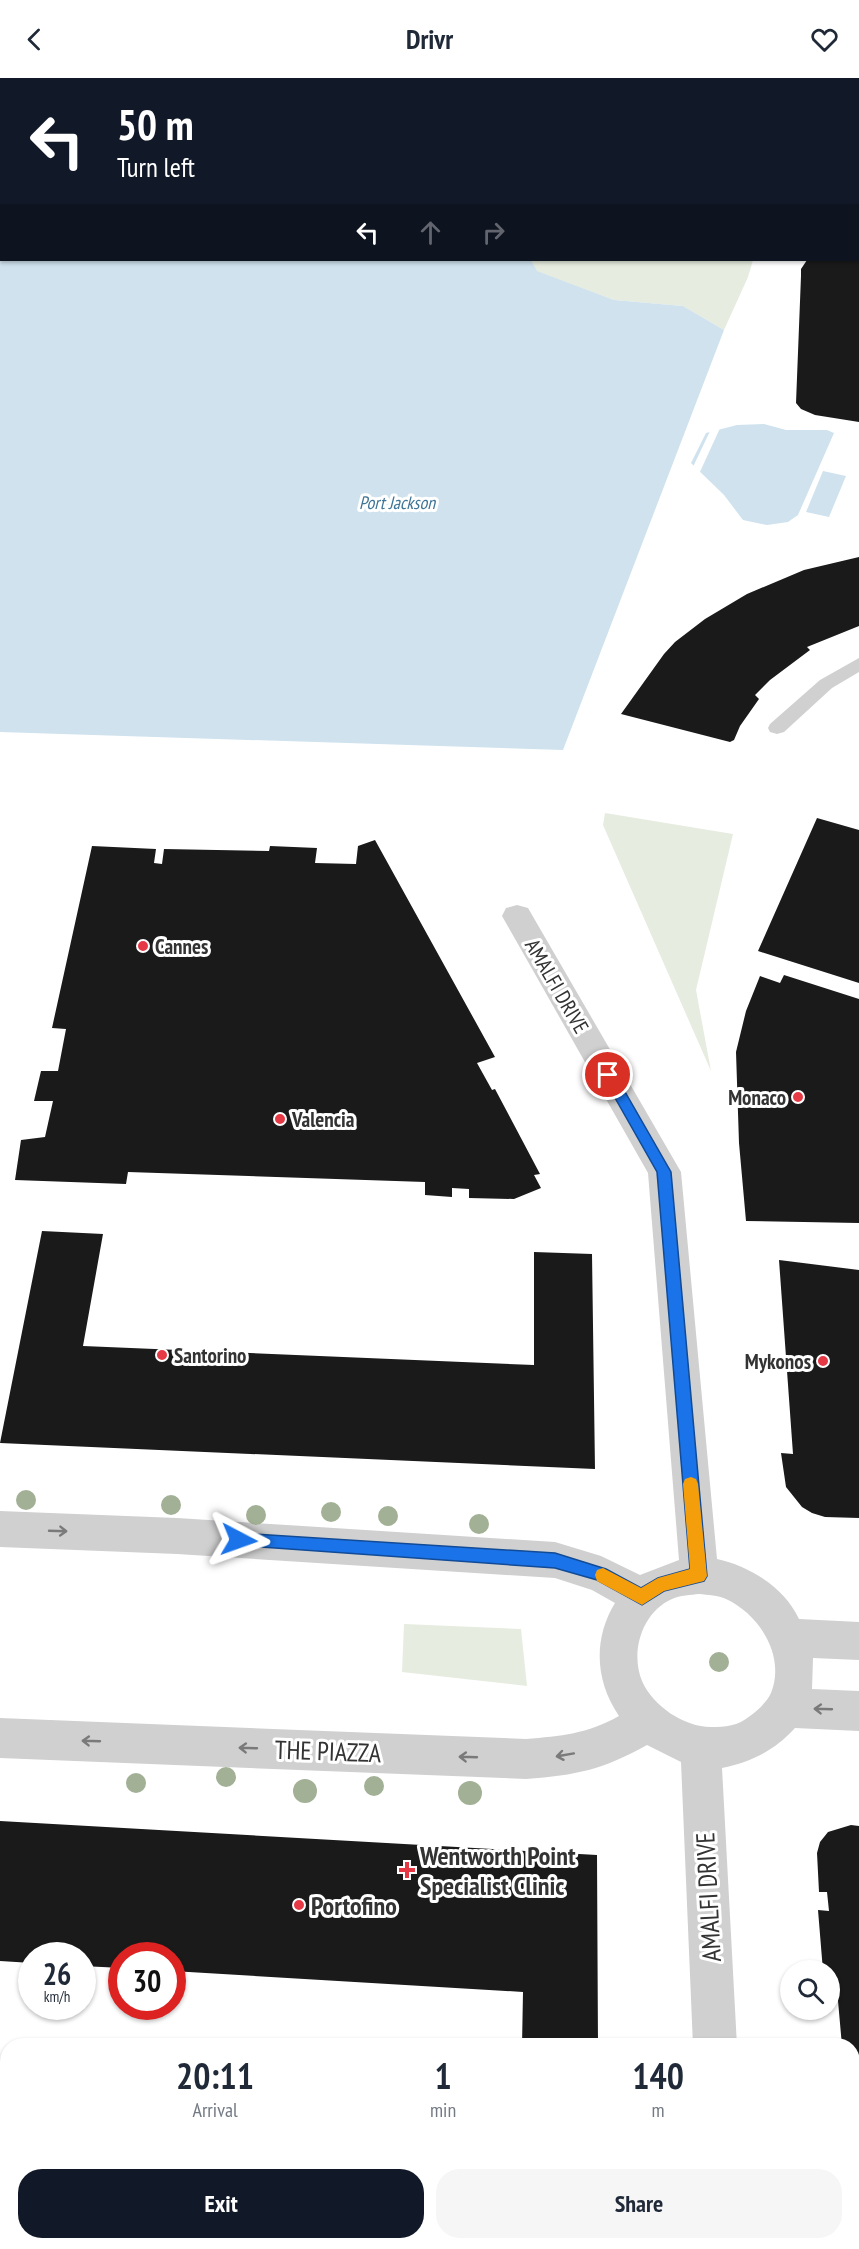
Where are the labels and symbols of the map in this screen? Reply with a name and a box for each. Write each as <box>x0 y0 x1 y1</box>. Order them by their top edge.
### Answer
water label: Port Jackson <box>359 491 436 514</box>
place label: Cannes <box>155 933 208 960</box>
street label: AMALFI DRIVE <box>519 934 595 1038</box>
marker: Cannes <box>136 939 150 953</box>
pin <box>582 1049 633 1100</box>
place label: Monaco <box>728 1084 786 1111</box>
marker: Monaco <box>791 1090 805 1104</box>
place label: Valencia <box>291 1106 355 1133</box>
marker: Valencia <box>273 1112 287 1126</box>
place label: Santorino <box>174 1342 246 1369</box>
marker: Santorino <box>155 1348 169 1362</box>
place label: Mykonos <box>745 1348 811 1375</box>
marker: Mykonos <box>816 1354 830 1368</box>
position arrow <box>207 1508 271 1572</box>
one-way arrow <box>48 1526 68 1537</box>
one-way arrow <box>813 1704 833 1715</box>
street label: THE PIAZZA <box>274 1733 382 1769</box>
one-way arrow <box>81 1736 101 1747</box>
one-way arrow <box>238 1743 258 1754</box>
one-way arrow <box>555 1750 575 1761</box>
one-way arrow <box>459 1751 478 1762</box>
street label: AMALFI DRIVE <box>688 1831 728 1963</box>
place label: Wentworth Point Specialist Clinic <box>419 1839 576 1902</box>
marker: Wentworth Point Specialist Clinic <box>398 1861 416 1879</box>
place label: Portofino <box>311 1889 397 1922</box>
marker: Portofino <box>292 1898 306 1912</box>
speed limit sign: 30 <box>108 1942 186 2020</box>

